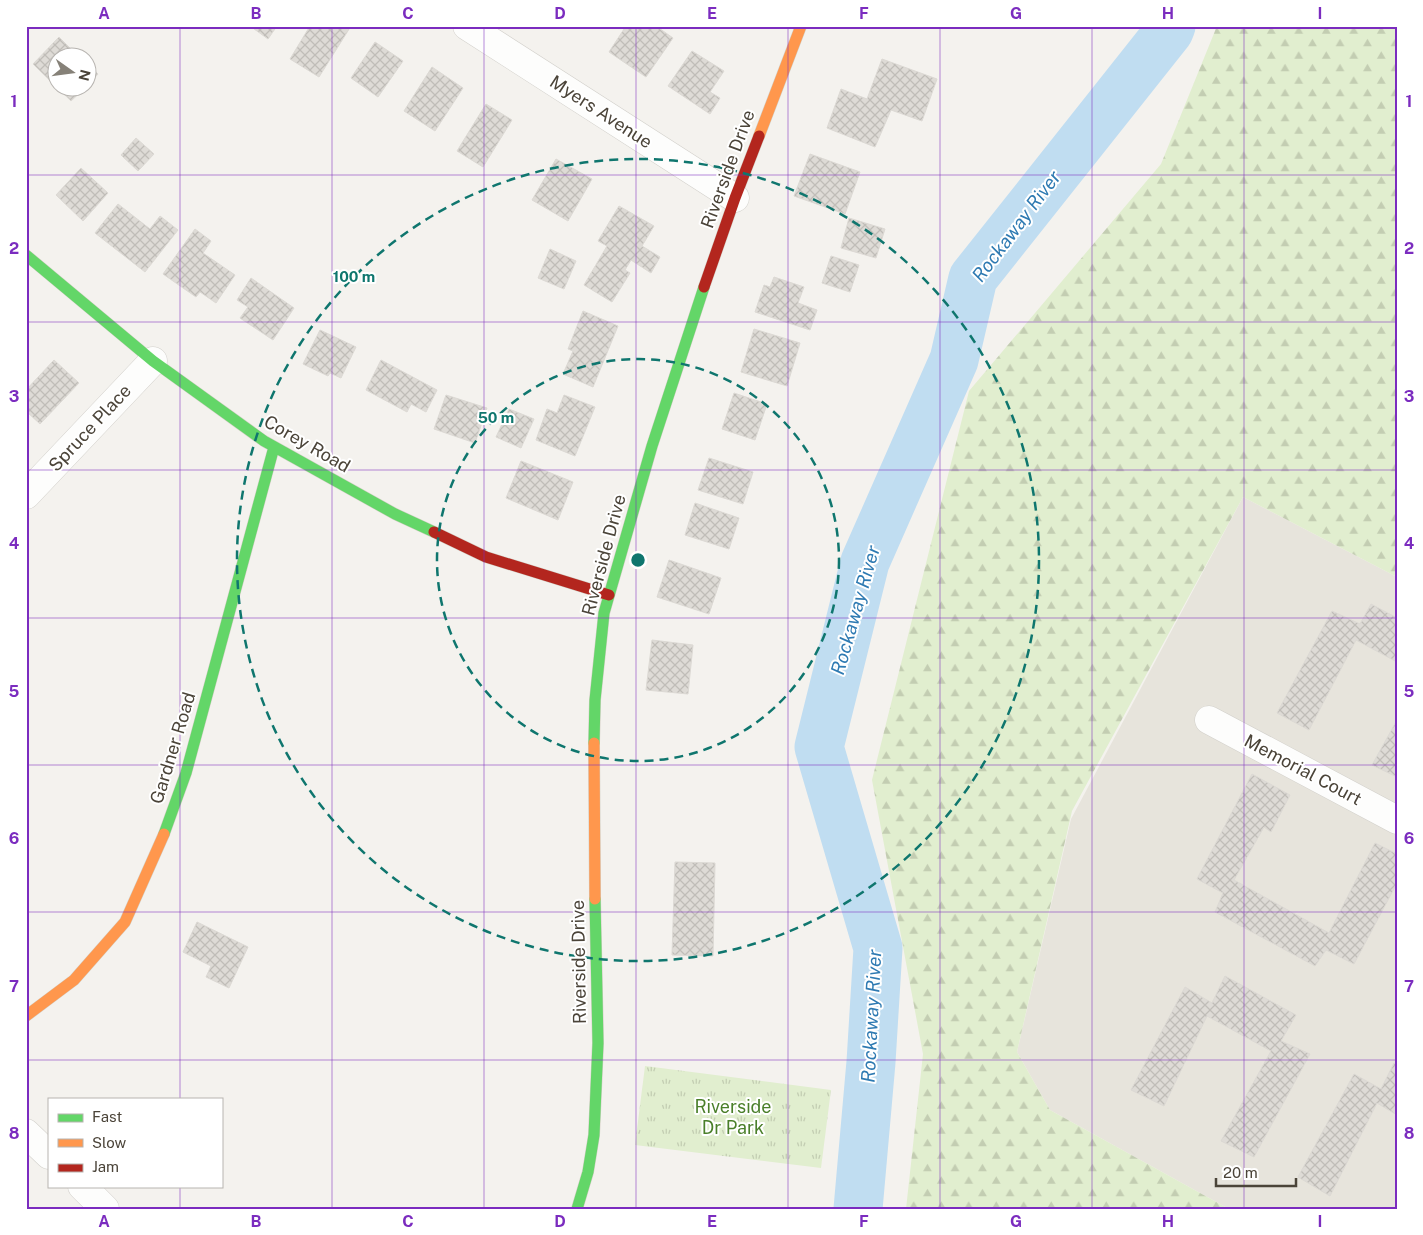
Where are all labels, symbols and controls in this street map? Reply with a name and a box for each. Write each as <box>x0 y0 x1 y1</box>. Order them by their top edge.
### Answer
text: A <box>98 4 110 23</box>
text: B <box>251 4 262 23</box>
text: C <box>402 4 414 23</box>
text: D <box>554 4 566 23</box>
text: E <box>707 4 717 23</box>
text: F <box>859 4 869 23</box>
text: G <box>1010 4 1022 23</box>
text: H <box>1162 4 1174 23</box>
text: I <box>1318 4 1322 23</box>
north arrow <box>48 48 98 98</box>
text: N <box>76 68 94 82</box>
street label: Myers Avenue <box>546 71 656 152</box>
text: 1 <box>11 92 17 111</box>
text: 1 <box>1406 92 1412 111</box>
street label: Riverside Drive <box>696 107 759 231</box>
water label: Rockaway River <box>967 165 1065 286</box>
text: 2 <box>9 239 19 258</box>
text: 2 <box>1404 239 1414 258</box>
text: 100 m <box>333 268 375 285</box>
street label: Spruce Place <box>44 380 135 475</box>
text: 3 <box>9 387 19 406</box>
text: 3 <box>1404 387 1414 406</box>
text: 50 m <box>478 409 514 426</box>
street label: Corey Road <box>260 410 354 477</box>
street label: Riverside Drive <box>577 492 630 618</box>
text: 4 <box>9 534 20 553</box>
text: 4 <box>1404 534 1415 553</box>
water label: Rockaway River <box>826 542 884 677</box>
centre of rings <box>629 551 647 569</box>
text: 5 <box>9 682 20 701</box>
text: 5 <box>1404 682 1415 701</box>
street label: Gardner Road <box>146 690 199 806</box>
street label: Memorial Court <box>1241 730 1366 809</box>
text: 6 <box>9 829 19 848</box>
text: 6 <box>1404 829 1414 848</box>
street label: Riverside Drive <box>567 900 590 1024</box>
water label: Rockaway River <box>857 948 886 1083</box>
text: 7 <box>9 977 19 996</box>
text: 7 <box>1404 977 1414 996</box>
park label: Riverside Dr Park <box>694 1096 772 1138</box>
legend <box>48 1098 222 1188</box>
text: Fast <box>92 1108 122 1125</box>
text: 8 <box>9 1124 20 1143</box>
text: 8 <box>1404 1124 1415 1143</box>
text: Slow <box>92 1134 127 1151</box>
scale bar <box>1216 1155 1296 1187</box>
text: Jam <box>92 1158 119 1175</box>
text: 20 m <box>1223 1164 1258 1181</box>
text: A <box>98 1212 110 1231</box>
text: B <box>251 1212 262 1231</box>
text: C <box>402 1212 414 1231</box>
text: D <box>554 1212 566 1231</box>
text: E <box>707 1212 717 1231</box>
text: F <box>859 1212 869 1231</box>
text: G <box>1010 1212 1022 1231</box>
text: H <box>1162 1212 1174 1231</box>
text: I <box>1318 1212 1322 1231</box>

